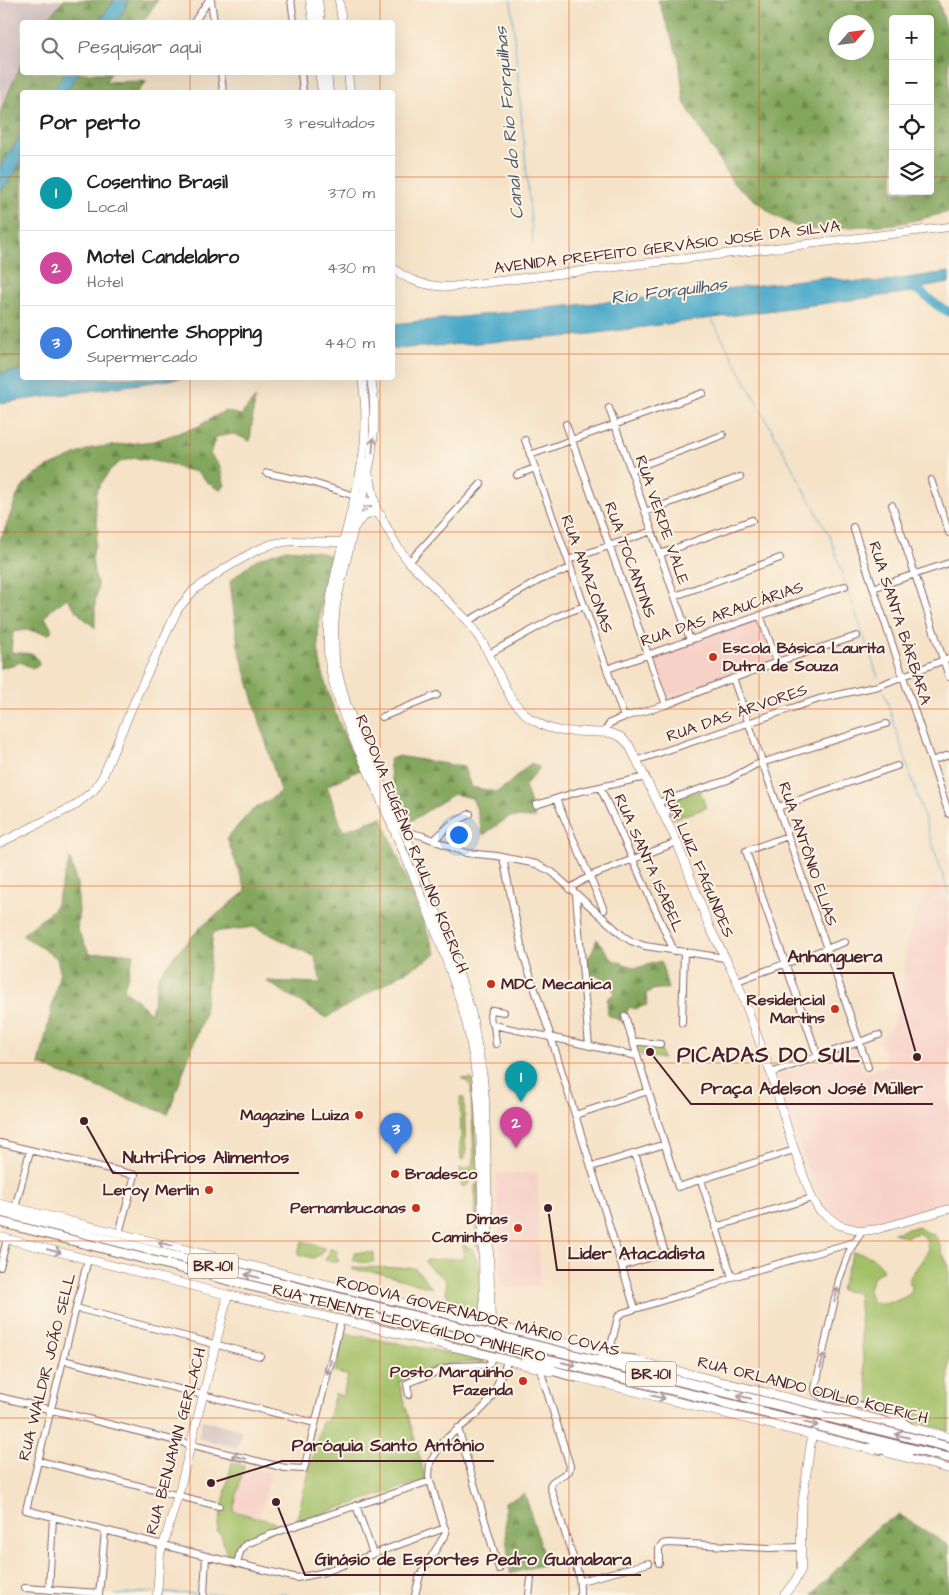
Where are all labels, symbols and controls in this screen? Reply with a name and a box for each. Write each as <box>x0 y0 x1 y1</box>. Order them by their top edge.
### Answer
north arrow <box>829 15 874 60</box>
map controls <box>889 15 934 195</box>
button: + <box>889 15 934 60</box>
search box <box>20 20 395 75</box>
water label: Canal do Rio Forquilhas <box>488 25 530 220</box>
icon: search <box>38 34 66 62</box>
text: Pesquisar aqui <box>78 34 201 61</box>
button: − <box>889 60 934 105</box>
button: locate <box>889 105 934 150</box>
text: Por perto <box>40 108 140 137</box>
text: 3 resultados <box>284 112 375 134</box>
button: layers <box>889 150 934 195</box>
text: Cosentino Brasil <box>87 169 228 196</box>
text: 1 <box>55 182 57 204</box>
text: 370 m <box>328 182 375 204</box>
text: Local <box>87 196 128 218</box>
street label: AVENIDA PREFEITO GERVÁSIO JOSÉ DA SILVA <box>493 215 841 279</box>
text: Motel Candelabro <box>87 244 239 271</box>
text: 2 <box>51 257 61 279</box>
text: 430 m <box>327 257 375 279</box>
text: Hotel <box>87 271 123 293</box>
water label: Rio Forquilhas <box>610 271 729 311</box>
text: Continente Shopping <box>87 319 262 346</box>
text: 3 <box>52 332 60 354</box>
text: 440 m <box>324 332 375 354</box>
text: Supermercado <box>87 346 197 368</box>
one-way arrow <box>368 437 377 453</box>
street label: RUA VERDE VALE <box>630 453 695 588</box>
street label: RUA TOCANTINS <box>599 499 661 621</box>
street label: RUA AMAZONAS <box>555 512 619 636</box>
street label: RUA SANTA BÁRBARA <box>863 539 937 707</box>
street label: RUA DAS ARAUCÁRIAS <box>637 576 807 652</box>
place label: Escola Básica Laurita Dutra de Souza <box>723 637 885 677</box>
marker: Escola Básica Laurita Dutra de Souza <box>707 651 719 663</box>
street label: RUA DAS ÁRVORES <box>663 679 811 747</box>
street label: RODOVIA EUGÊNIO RAULINO KOERICH <box>350 712 474 977</box>
street label: RUA ANTÔNIO ELIAS <box>773 779 843 929</box>
street label: RUA LUIZ FAGUNDES <box>657 785 739 941</box>
street label: RUA SANTA ISABEL <box>609 790 689 936</box>
your location <box>446 822 472 848</box>
callout: Anhanguera <box>778 940 893 973</box>
text: Anhanguera <box>788 944 883 970</box>
place label: MDC Mecanica <box>501 973 612 995</box>
marker: MDC Mecanica <box>485 978 497 990</box>
place label: Residencial Martins <box>746 989 825 1029</box>
marker: Residencial Martins <box>829 1003 841 1015</box>
district label: PICADAS DO SUL <box>677 1041 861 1070</box>
pin: 1 <box>505 1061 537 1102</box>
callout: Praça Adelson José Müller <box>691 1071 933 1104</box>
text: Praça Adelson José Müller <box>701 1076 923 1101</box>
place label: Magazine Luiza <box>240 1104 350 1128</box>
pin: 2 <box>500 1107 532 1148</box>
marker: Magazine Luiza <box>353 1109 365 1121</box>
pin: 3 <box>380 1113 412 1154</box>
callout: Nutrifrios Alimentos <box>113 1140 299 1173</box>
text: Nutrifrios Alimentos <box>123 1145 289 1170</box>
place label: Bradesco <box>405 1163 478 1185</box>
marker: Bradesco <box>389 1168 401 1180</box>
place label: Leroy Merlin <box>103 1179 199 1202</box>
marker: Leroy Merlin <box>203 1184 215 1196</box>
place label: Pernambucanas <box>290 1197 406 1219</box>
marker: Pernambucanas <box>410 1202 422 1214</box>
place label: Dimas Caminhões <box>432 1208 508 1248</box>
marker: Dimas Caminhões <box>512 1222 524 1234</box>
callout: Lider Atacadista <box>557 1237 714 1270</box>
one-way arrow <box>157 1239 173 1248</box>
text: Lider Atacadista <box>567 1241 705 1266</box>
one-way arrow <box>45 1247 61 1256</box>
road number: BR-101 <box>188 1254 238 1278</box>
street label: RODOVIA GOVERNADOR MÁRIO COVAS <box>334 1270 622 1362</box>
street label: RUA WALDIR JOÃO SELL <box>13 1271 81 1463</box>
one-way arrow <box>244 1271 260 1280</box>
street label: RUA TENENTE LEOVEGILDO PINHEIRO <box>270 1278 548 1368</box>
one-way arrow <box>832 1287 841 1303</box>
street label: RUA BENJAMIN GERLACH <box>140 1345 212 1537</box>
street label: RUA ORLANDO ODÍLIO KOERICH <box>695 1351 931 1429</box>
one-way arrow <box>818 1354 827 1370</box>
one-way arrow <box>324 1358 333 1374</box>
one-way arrow <box>560 1360 576 1369</box>
place label: Posto Marquinho Fazenda <box>390 1361 514 1401</box>
road number: BR-101 <box>626 1362 676 1386</box>
marker: Posto Marquinho Fazenda <box>517 1375 529 1387</box>
one-way arrow <box>736 1392 752 1401</box>
one-way arrow <box>649 1393 665 1402</box>
one-way arrow <box>803 1420 819 1429</box>
callout: Paróquia Santo Antônio <box>282 1428 494 1461</box>
one-way arrow <box>894 1430 910 1440</box>
text: Paróquia Santo Antônio <box>292 1433 485 1458</box>
one-way arrow <box>231 1452 247 1461</box>
callout: Ginásio de Esportes Pedro Guanabara <box>305 1542 641 1575</box>
text: Ginásio de Esportes Pedro Guanabara <box>315 1547 632 1572</box>

